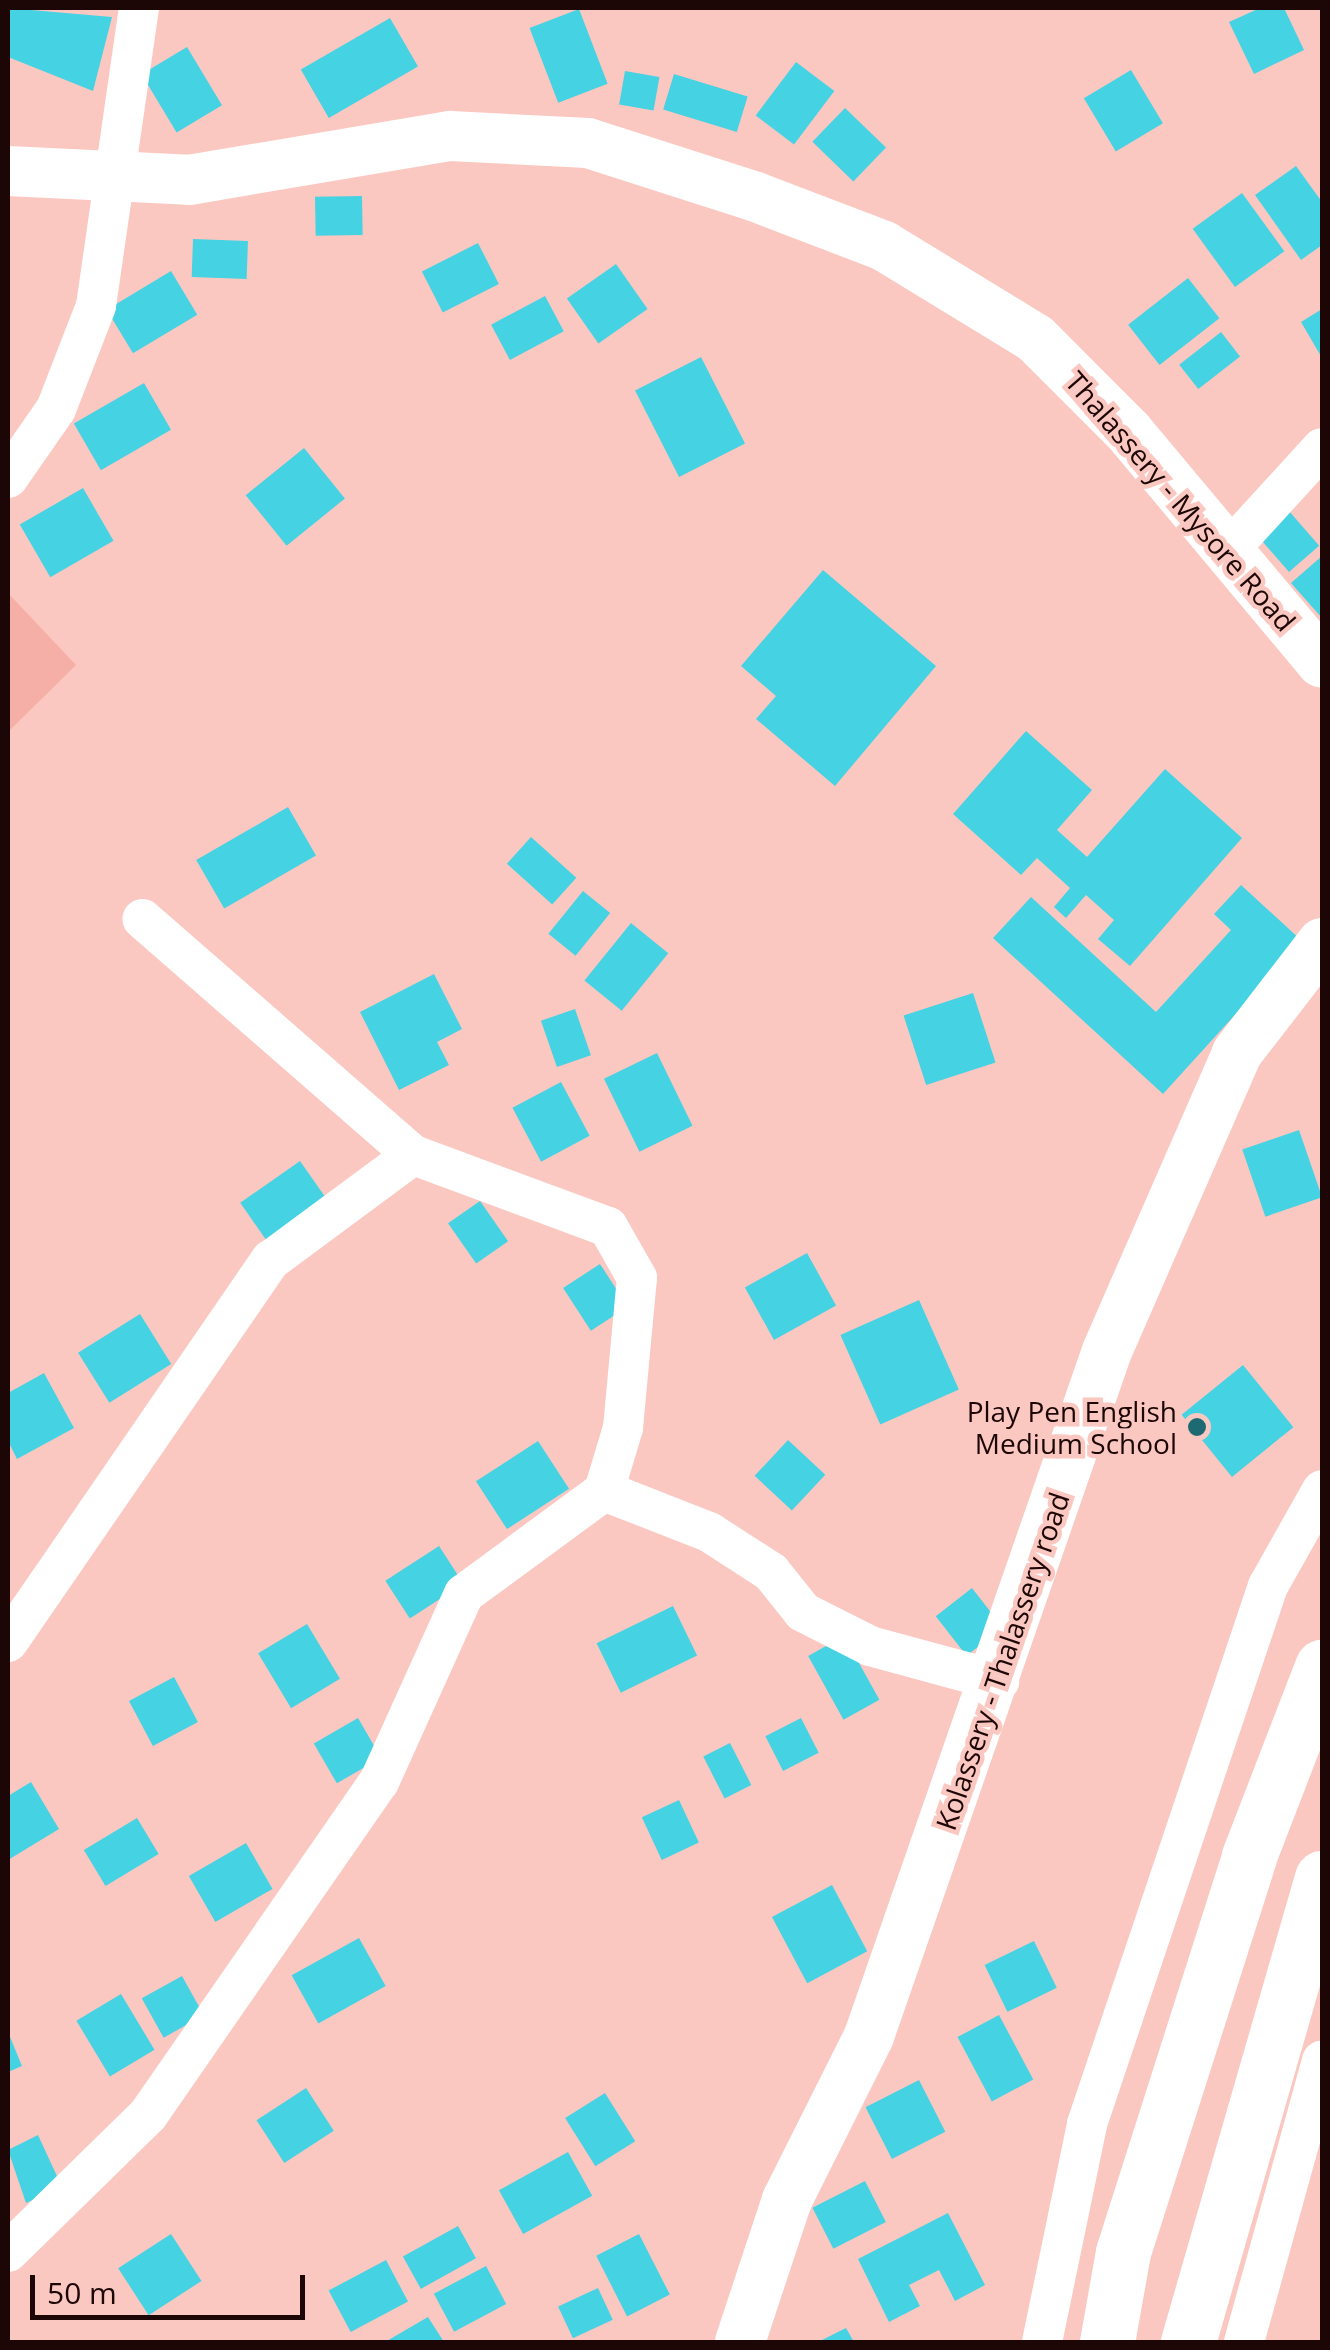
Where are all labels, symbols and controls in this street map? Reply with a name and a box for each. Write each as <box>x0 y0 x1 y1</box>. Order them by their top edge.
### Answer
street label: Thalassery - Mysore Road <box>1059 364 1303 638</box>
place label: Play Pen English Medium School <box>967 1394 1177 1460</box>
marker: Play Pen English Medium School <box>1186 1416 1208 1438</box>
street label: Kolassery - Thalassery road <box>928 1488 1076 1834</box>
scale bar <box>35 2255 310 2317</box>
text: 50 m <box>47 2272 117 2313</box>

